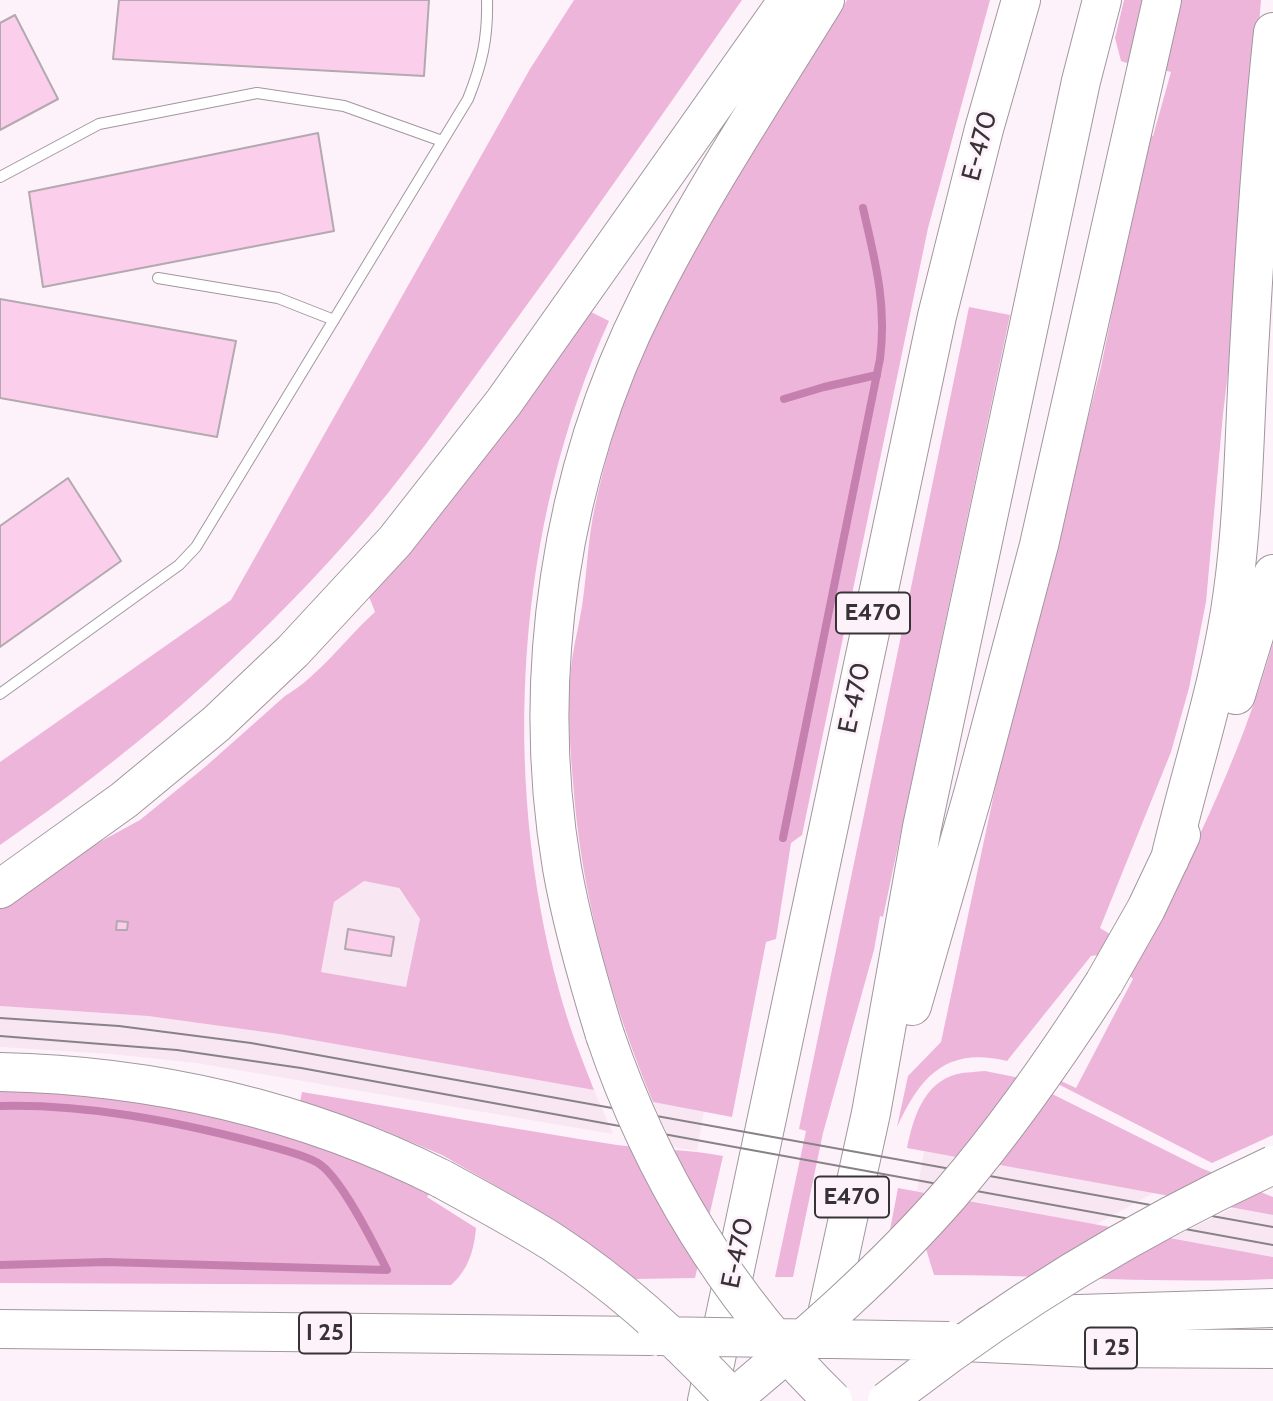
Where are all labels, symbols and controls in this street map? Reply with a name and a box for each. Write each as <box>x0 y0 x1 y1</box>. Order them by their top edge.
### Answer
street label: E-470 <box>956 108 1004 184</box>
road number: E470 <box>836 592 910 634</box>
street label: E-470 <box>832 660 878 736</box>
road number: E470 <box>815 1176 889 1218</box>
street label: E-470 <box>715 1215 761 1291</box>
road number: I 25 <box>299 1312 351 1353</box>
road number: I 25 <box>1085 1328 1137 1368</box>

